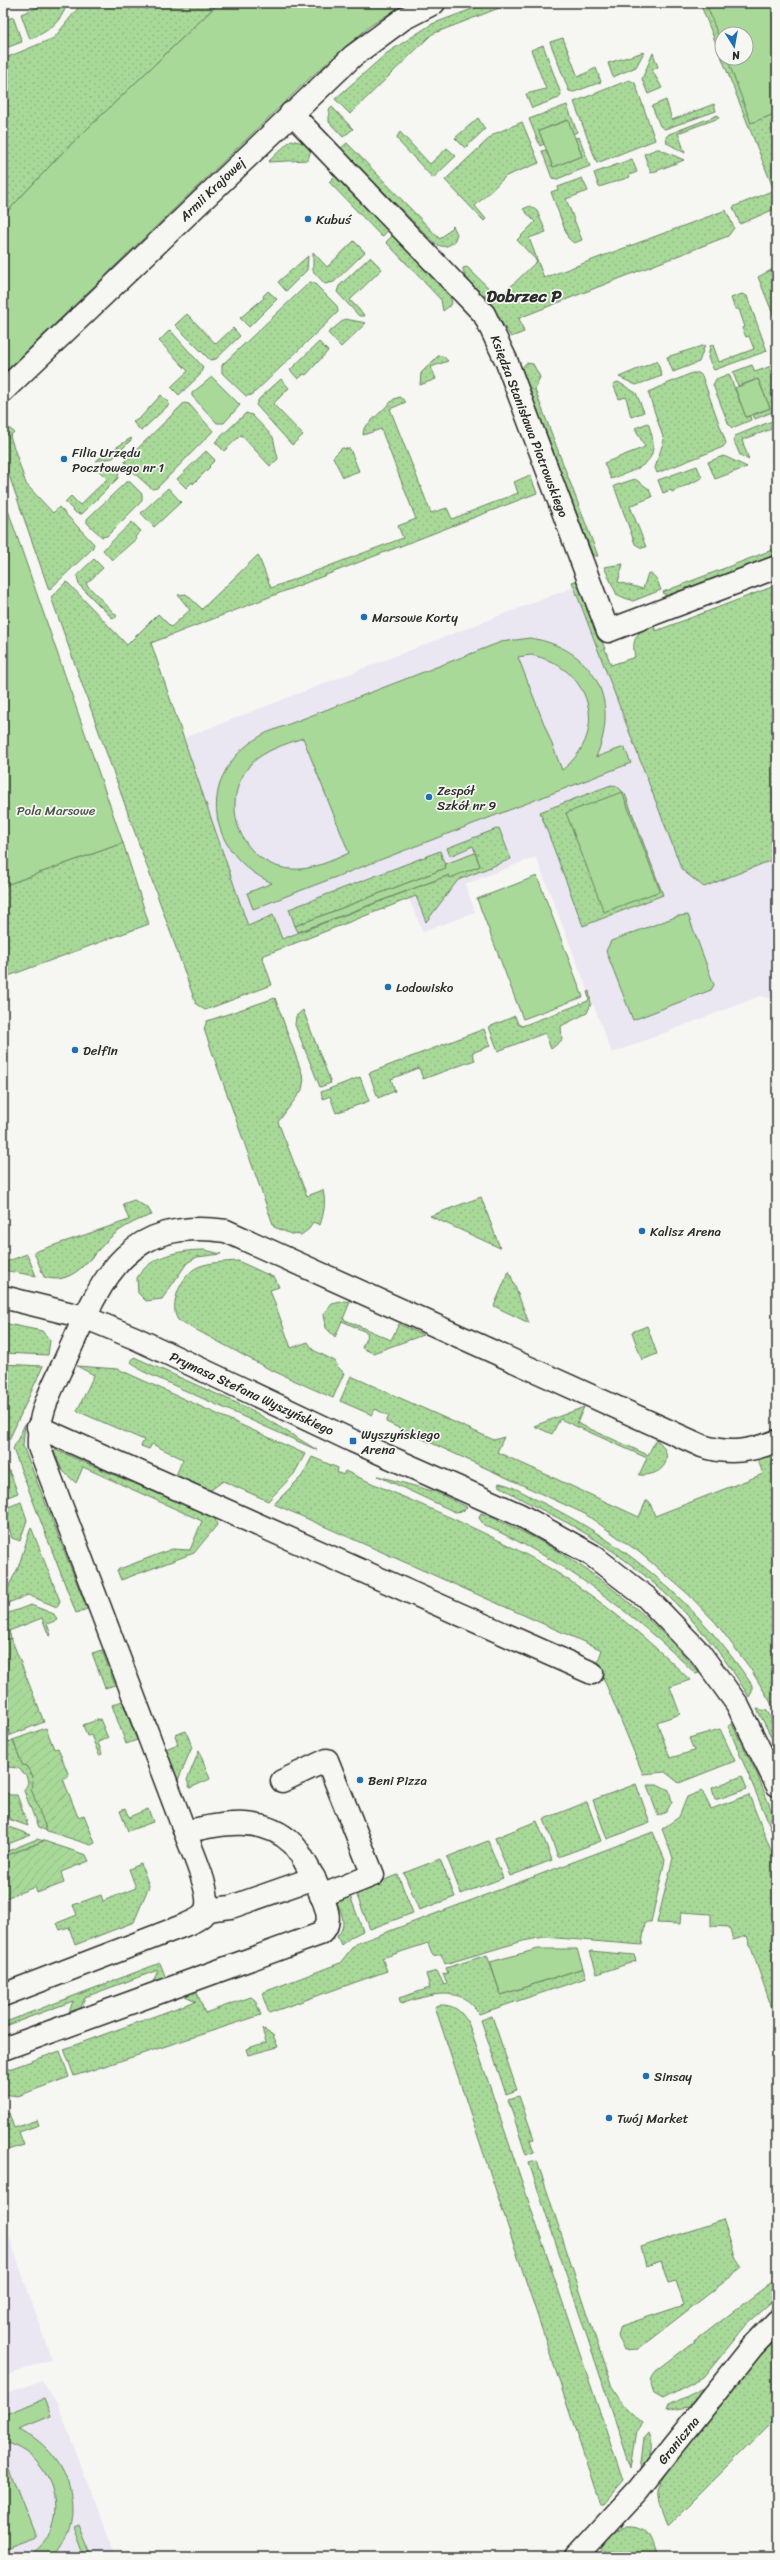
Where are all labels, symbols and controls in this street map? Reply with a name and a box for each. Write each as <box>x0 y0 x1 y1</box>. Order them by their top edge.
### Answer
north arrow <box>714 26 754 66</box>
text: N <box>730 45 742 65</box>
street label: Armii Krajowej <box>173 151 252 228</box>
place label: Kubuś <box>316 208 353 231</box>
marker: Kubuś <box>303 214 313 224</box>
district label: Dobrzec P <box>486 281 562 311</box>
street label: Księdza Stanisława Piotrowskiego <box>484 332 575 521</box>
place label: Filia Urzędu Pocztowego nr 1 <box>72 441 165 479</box>
marker: Filia Urzędu Pocztowego nr 1 <box>59 454 69 464</box>
place label: Marsowe Korty <box>372 606 458 629</box>
marker: Marsowe Korty <box>359 612 369 622</box>
place label: Zespół Szkół nr 9 <box>437 779 496 817</box>
marker: Zespół Szkół nr 9 <box>424 792 434 802</box>
park label: Pola Marsowe <box>17 799 96 822</box>
place label: Lodowisko <box>396 976 454 999</box>
marker: Lodowisko <box>383 982 393 992</box>
place label: Delfin <box>83 1039 118 1062</box>
marker: Delfin <box>70 1045 80 1055</box>
place label: Kalisz Arena <box>650 1220 721 1243</box>
marker: Kalisz Arena <box>637 1226 647 1236</box>
street label: Prymasa Stefana Wyszyńskiego <box>166 1345 338 1442</box>
place label: Wyszyńskiego Arena <box>360 1423 440 1461</box>
marker: Wyszyńskiego Arena <box>348 1436 358 1446</box>
place label: Beni Pizza <box>368 1769 427 1792</box>
marker: Beni Pizza <box>355 1775 365 1785</box>
place label: Sinsay <box>654 2065 692 2088</box>
marker: Sinsay <box>641 2071 651 2081</box>
place label: Twój Market <box>617 2107 689 2130</box>
marker: Twój Market <box>604 2113 614 2123</box>
street label: Graniczna <box>652 2411 705 2470</box>

